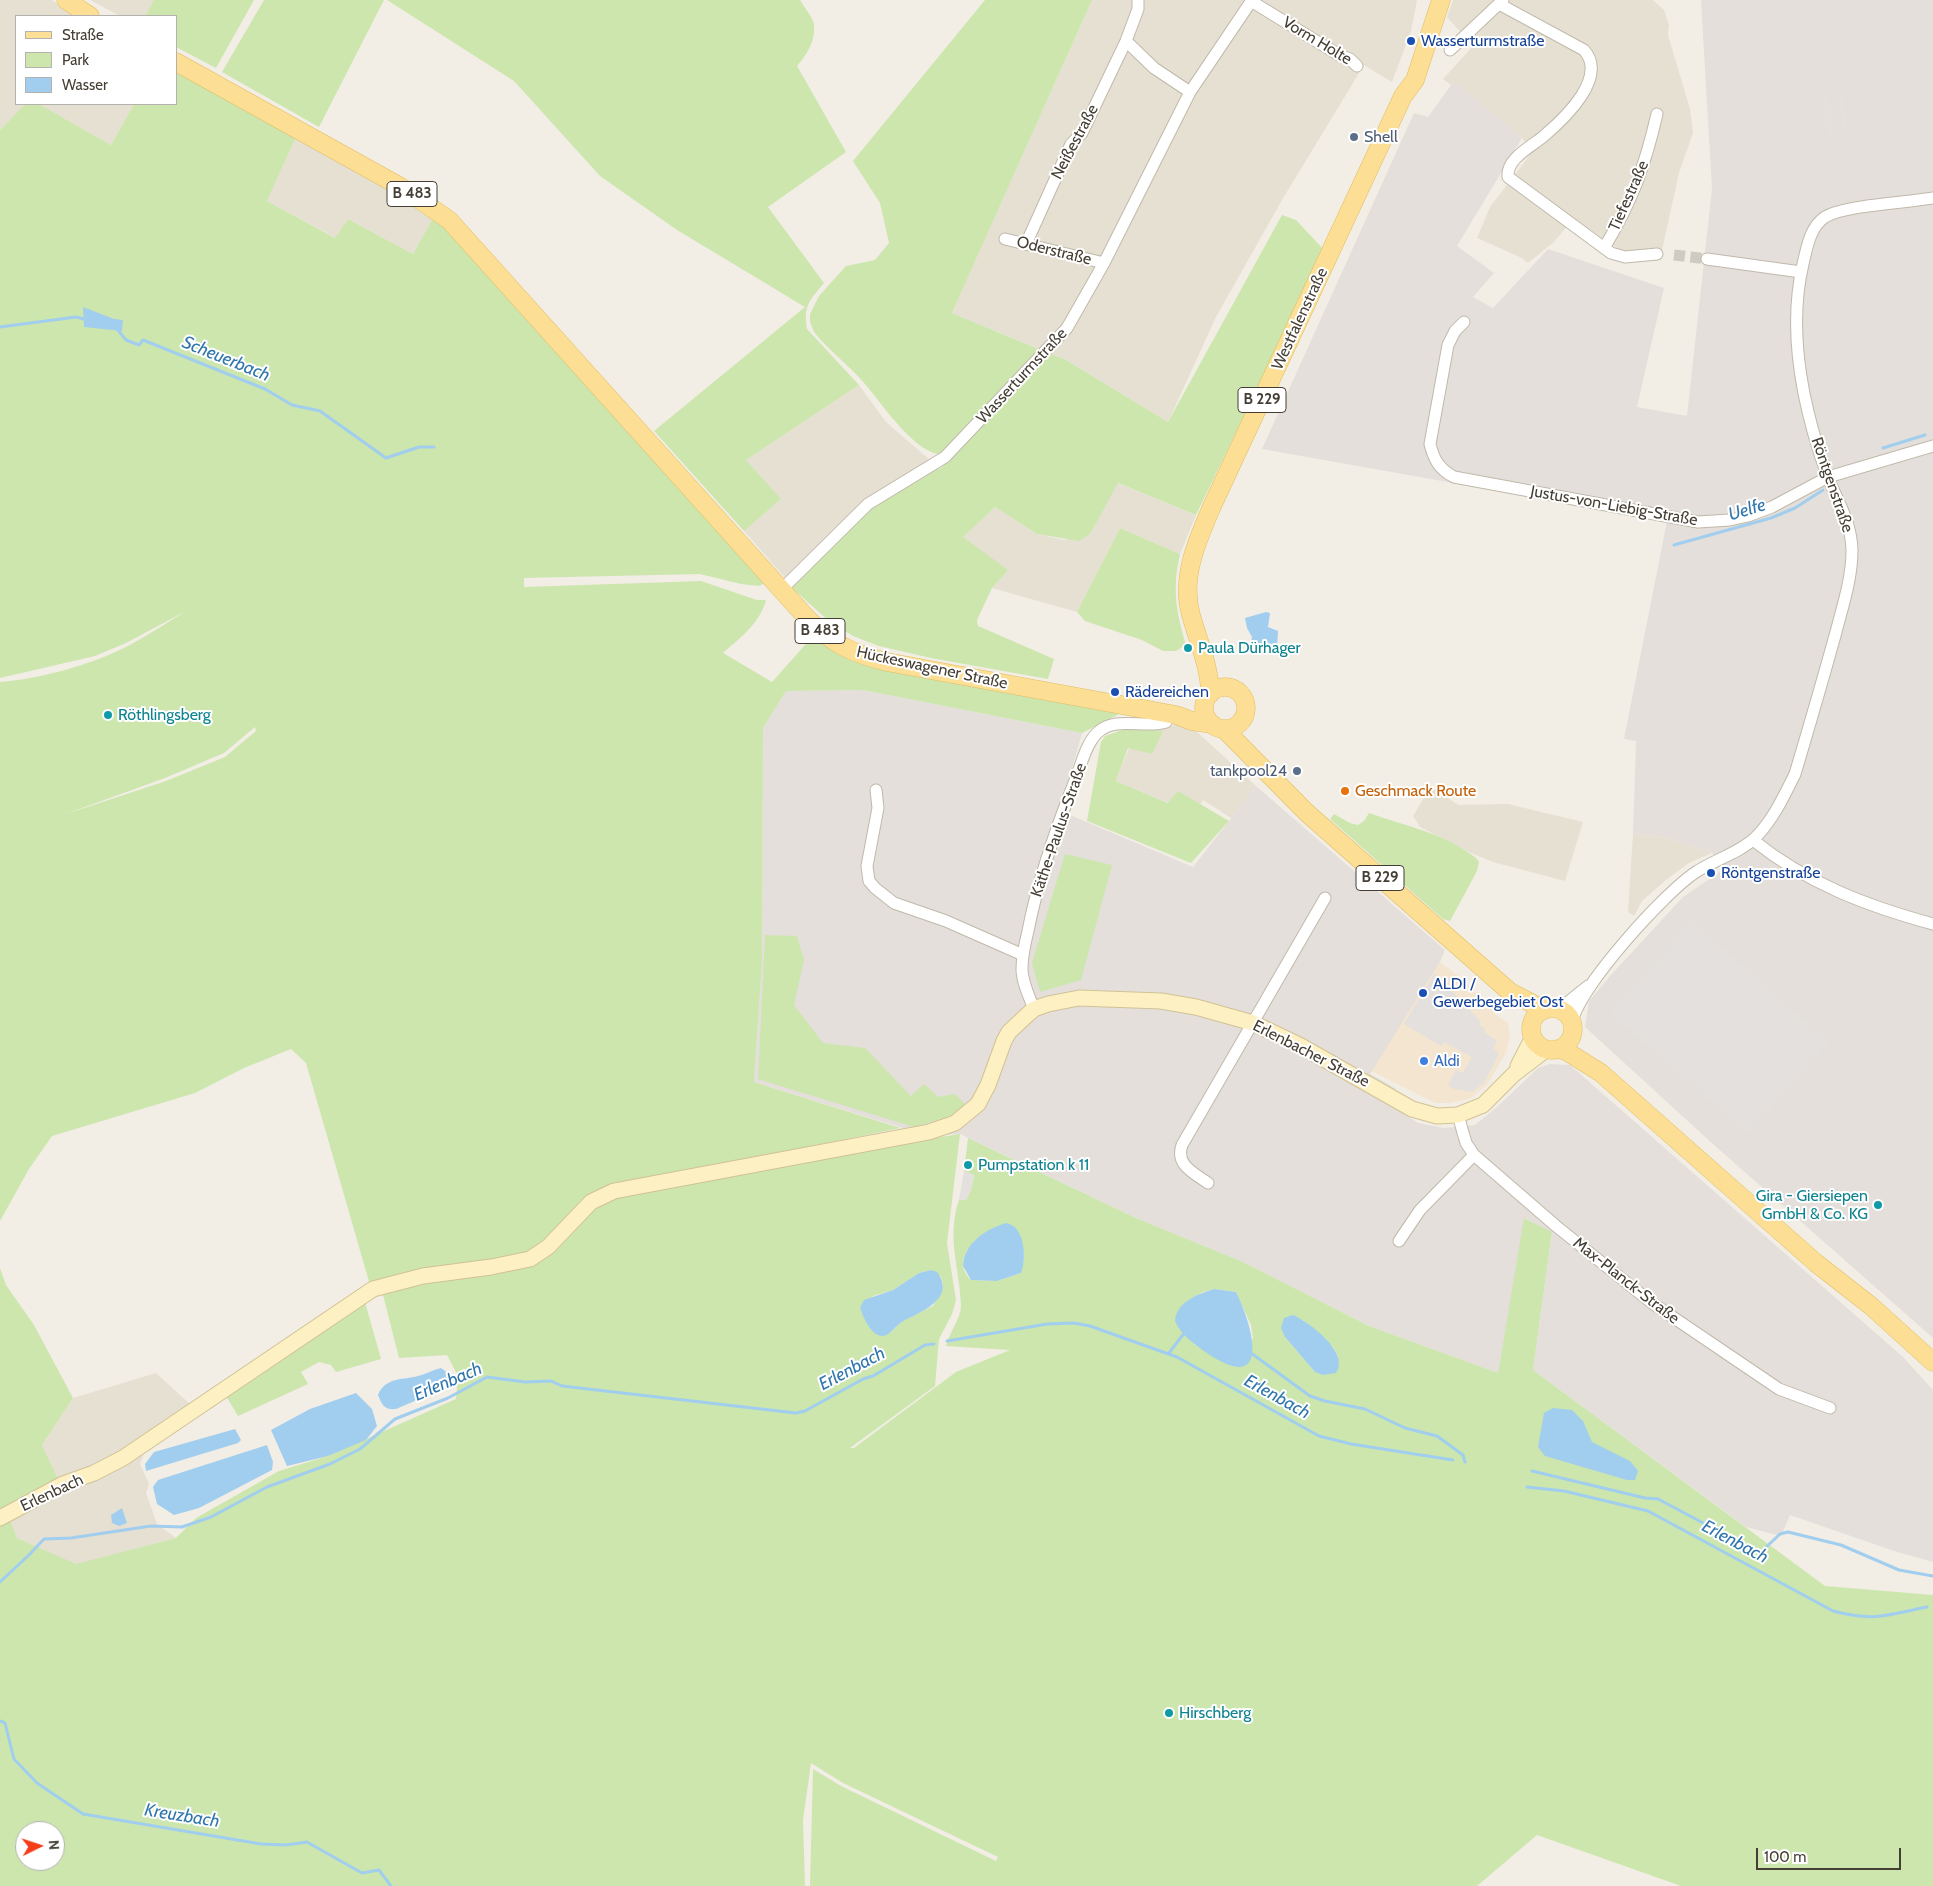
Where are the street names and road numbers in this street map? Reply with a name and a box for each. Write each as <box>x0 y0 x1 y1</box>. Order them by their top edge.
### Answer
street label: Vorm Holte <box>1279 13 1355 69</box>
street label: Neißestraße <box>1047 101 1103 183</box>
street label: Tiefestraße <box>1605 158 1653 234</box>
road number: B 483 <box>387 182 437 206</box>
street label: Oderstraße <box>1015 232 1093 270</box>
street label: Westfalenstraße <box>1268 265 1332 373</box>
street label: Wasserturmstraße <box>973 324 1071 428</box>
road number: B 229 <box>1238 388 1286 412</box>
street label: Röntgenstraße <box>1807 435 1857 535</box>
street label: Justus-von-Liebig-Straße <box>1529 482 1699 530</box>
road number: B 483 <box>795 618 845 644</box>
street label: Hückeswagener Straße <box>855 643 1009 693</box>
street label: Käthe-Paulus-Straße <box>1027 760 1091 900</box>
road number: B 229 <box>1356 866 1404 890</box>
street label: Erlenbacher Straße <box>1249 1016 1373 1092</box>
street label: Max-Planck-Straße <box>1569 1234 1683 1328</box>
street label: Erlenbach <box>18 1470 86 1516</box>

